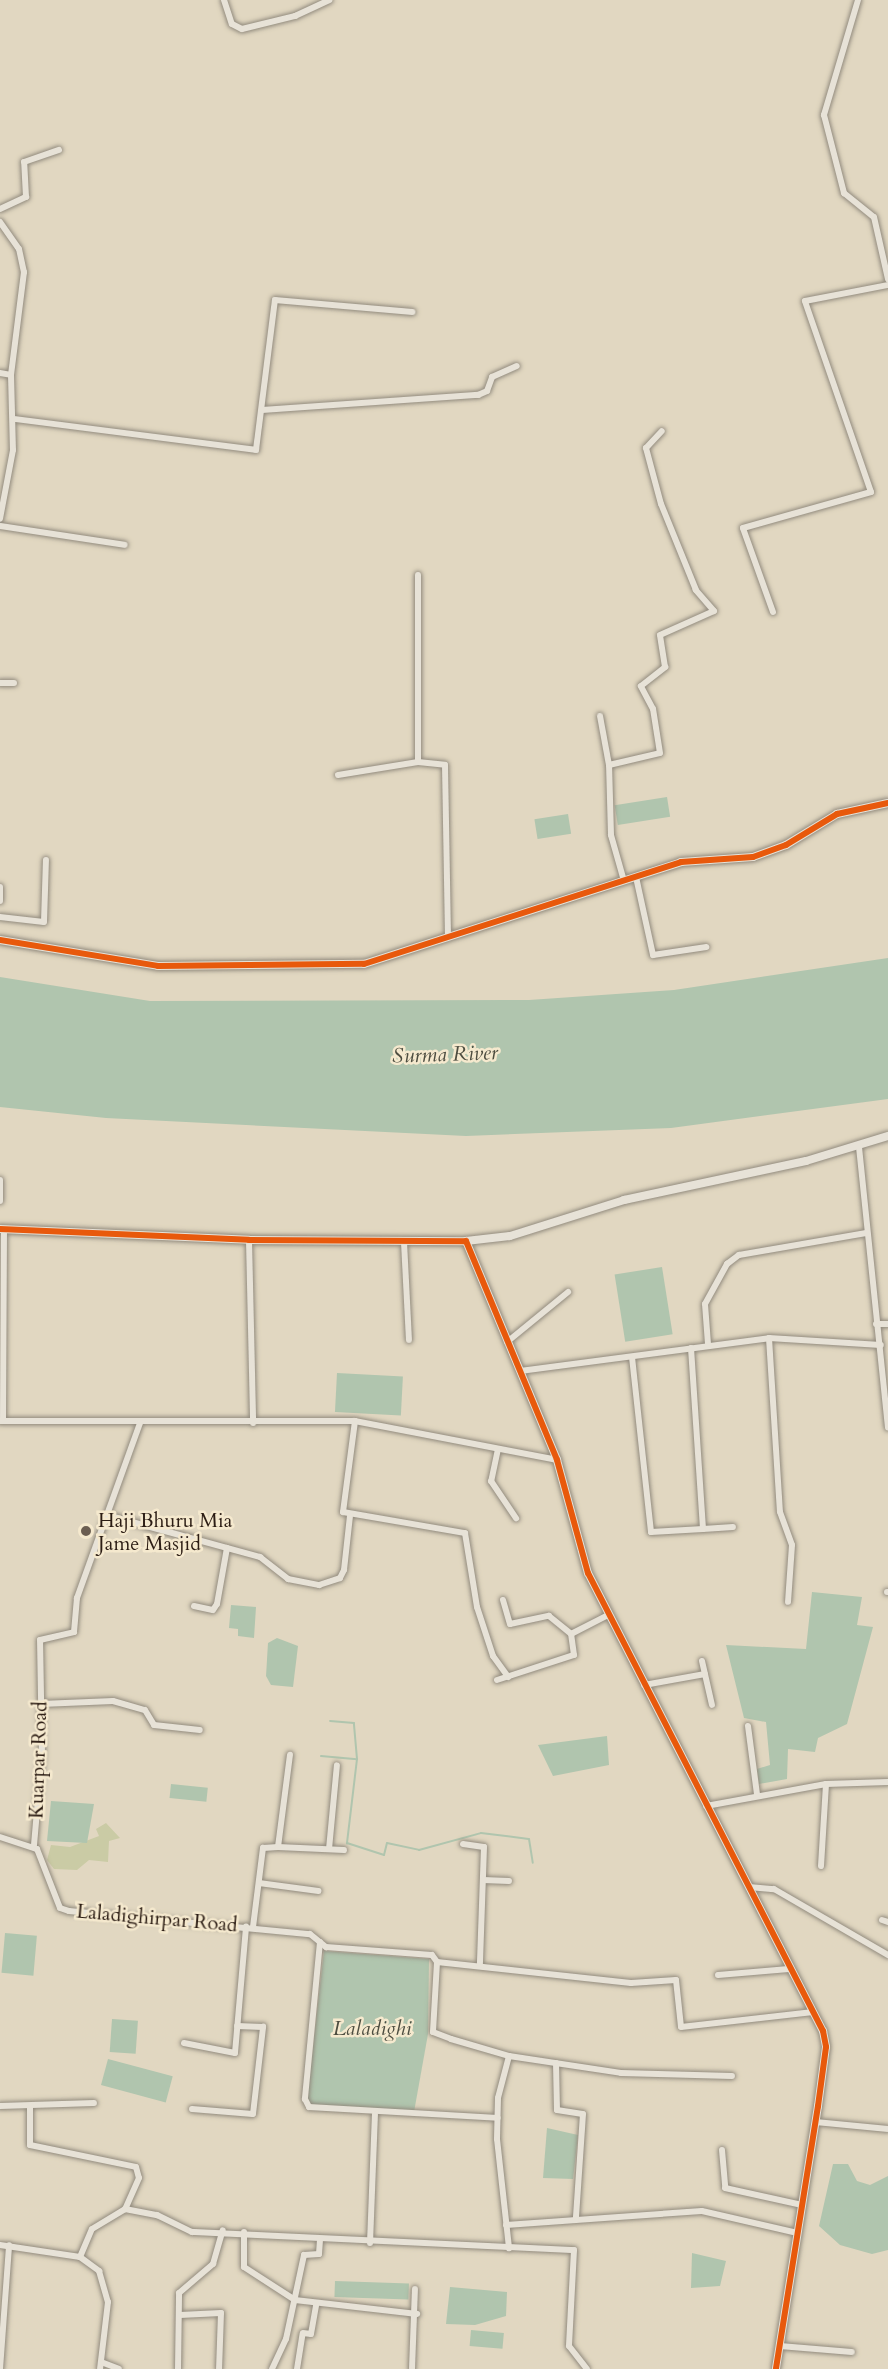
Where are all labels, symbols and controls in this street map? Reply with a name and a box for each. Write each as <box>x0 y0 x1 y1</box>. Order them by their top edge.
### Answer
water label: Surma River <box>392 1041 498 1069</box>
place label: Haji Bhuru Mia Jame Masjid <box>98 1508 232 1555</box>
marker: Haji Bhuru Mia Jame Masjid <box>79 1524 93 1538</box>
street label: Kuarpar Road <box>24 1701 52 1819</box>
street label: Laladighirpar Road <box>75 1899 239 1937</box>
water label: Laladighi <box>333 2016 411 2042</box>

